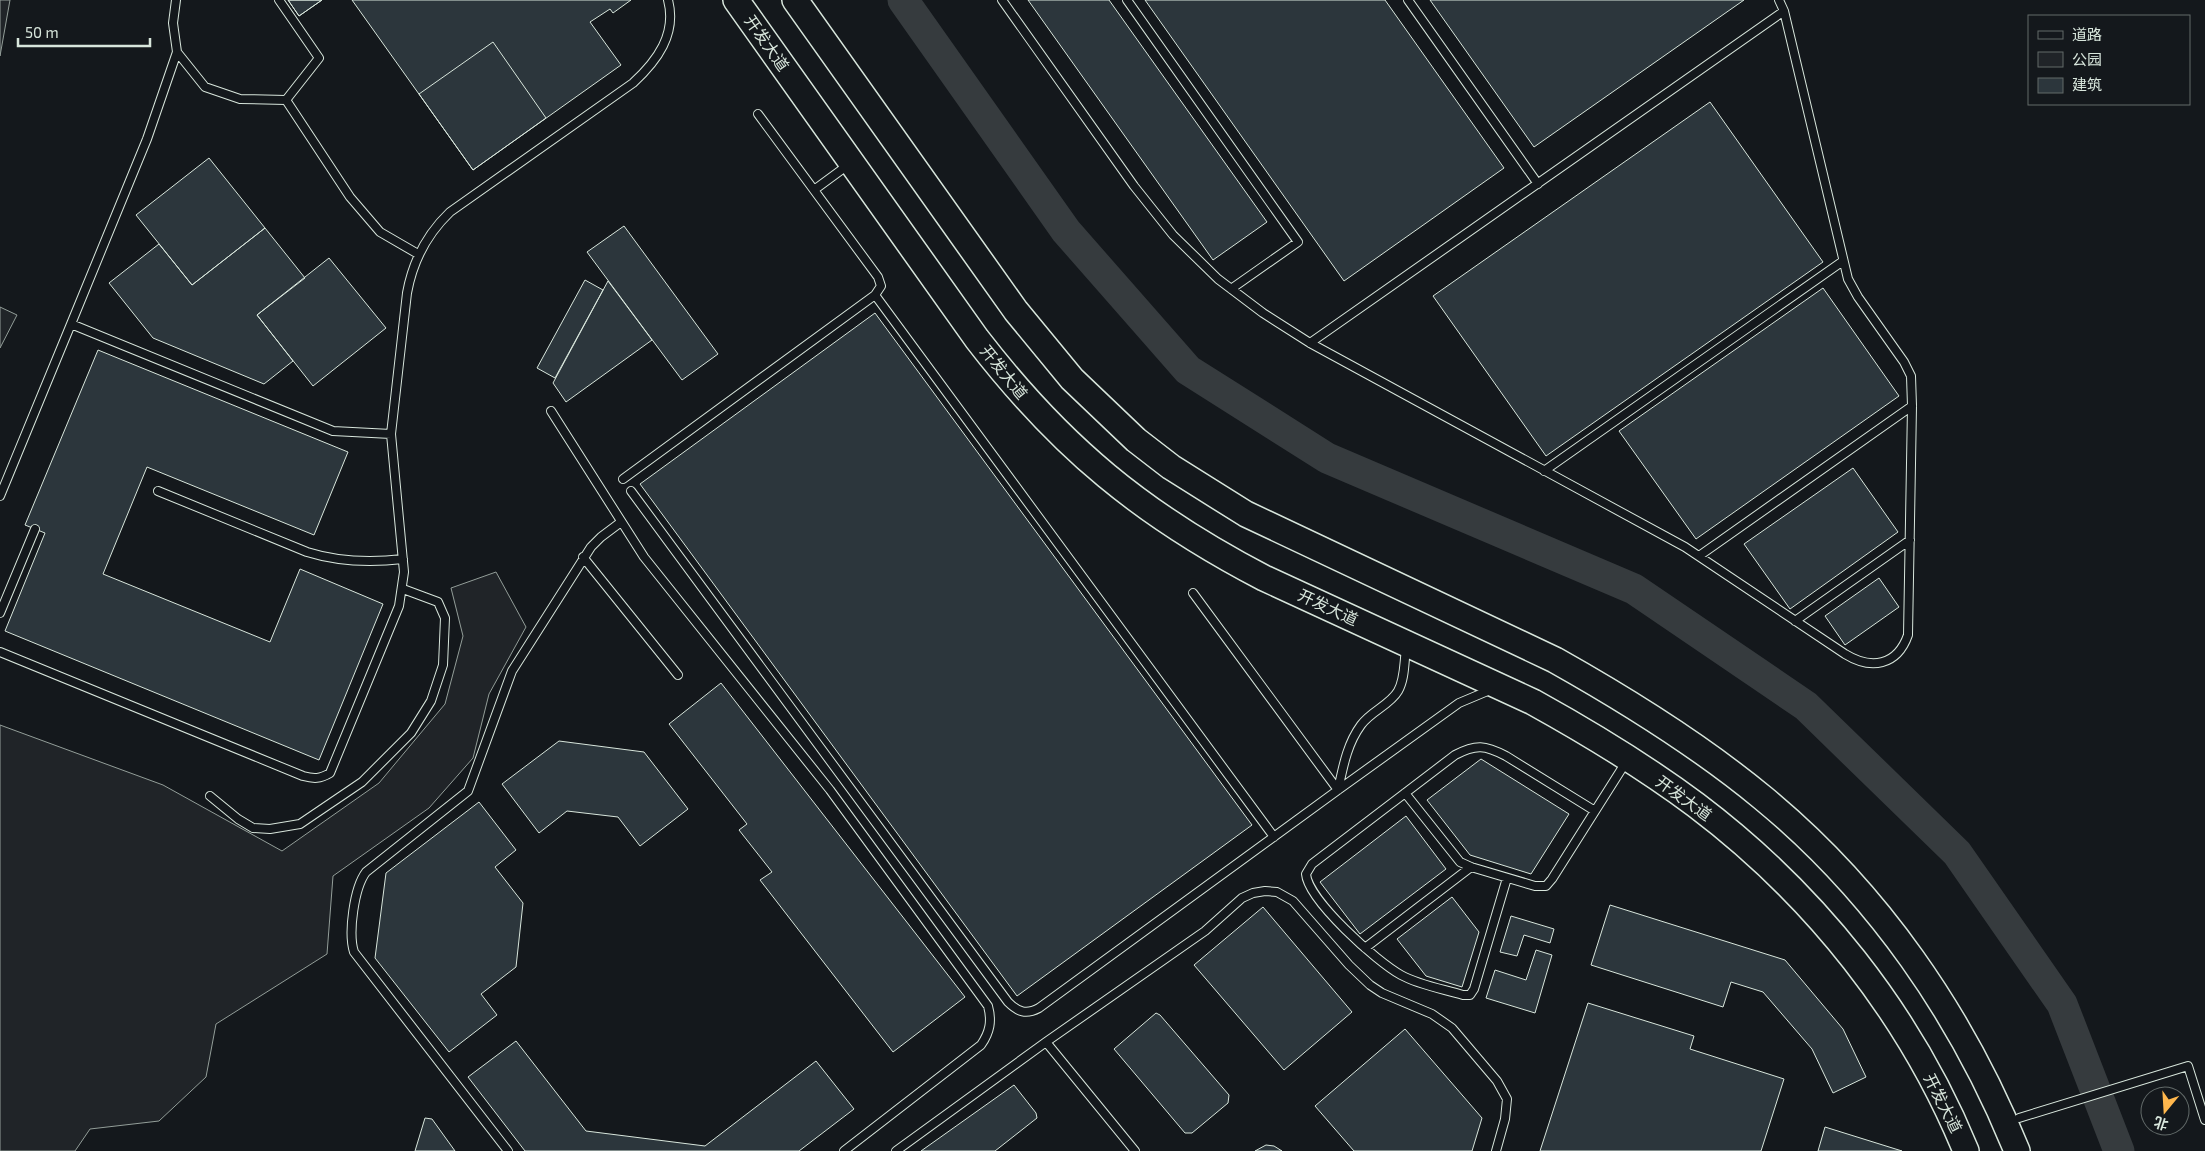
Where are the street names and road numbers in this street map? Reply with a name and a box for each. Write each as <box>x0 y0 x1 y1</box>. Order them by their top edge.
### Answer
street label: 开发大道 <box>741 11 794 74</box>
street label: 开发大道 <box>977 341 1032 403</box>
street label: 开发大道 <box>1295 584 1361 629</box>
street label: 开发大道 <box>1653 771 1716 824</box>
street label: 开发大道 <box>1920 1070 1966 1136</box>

